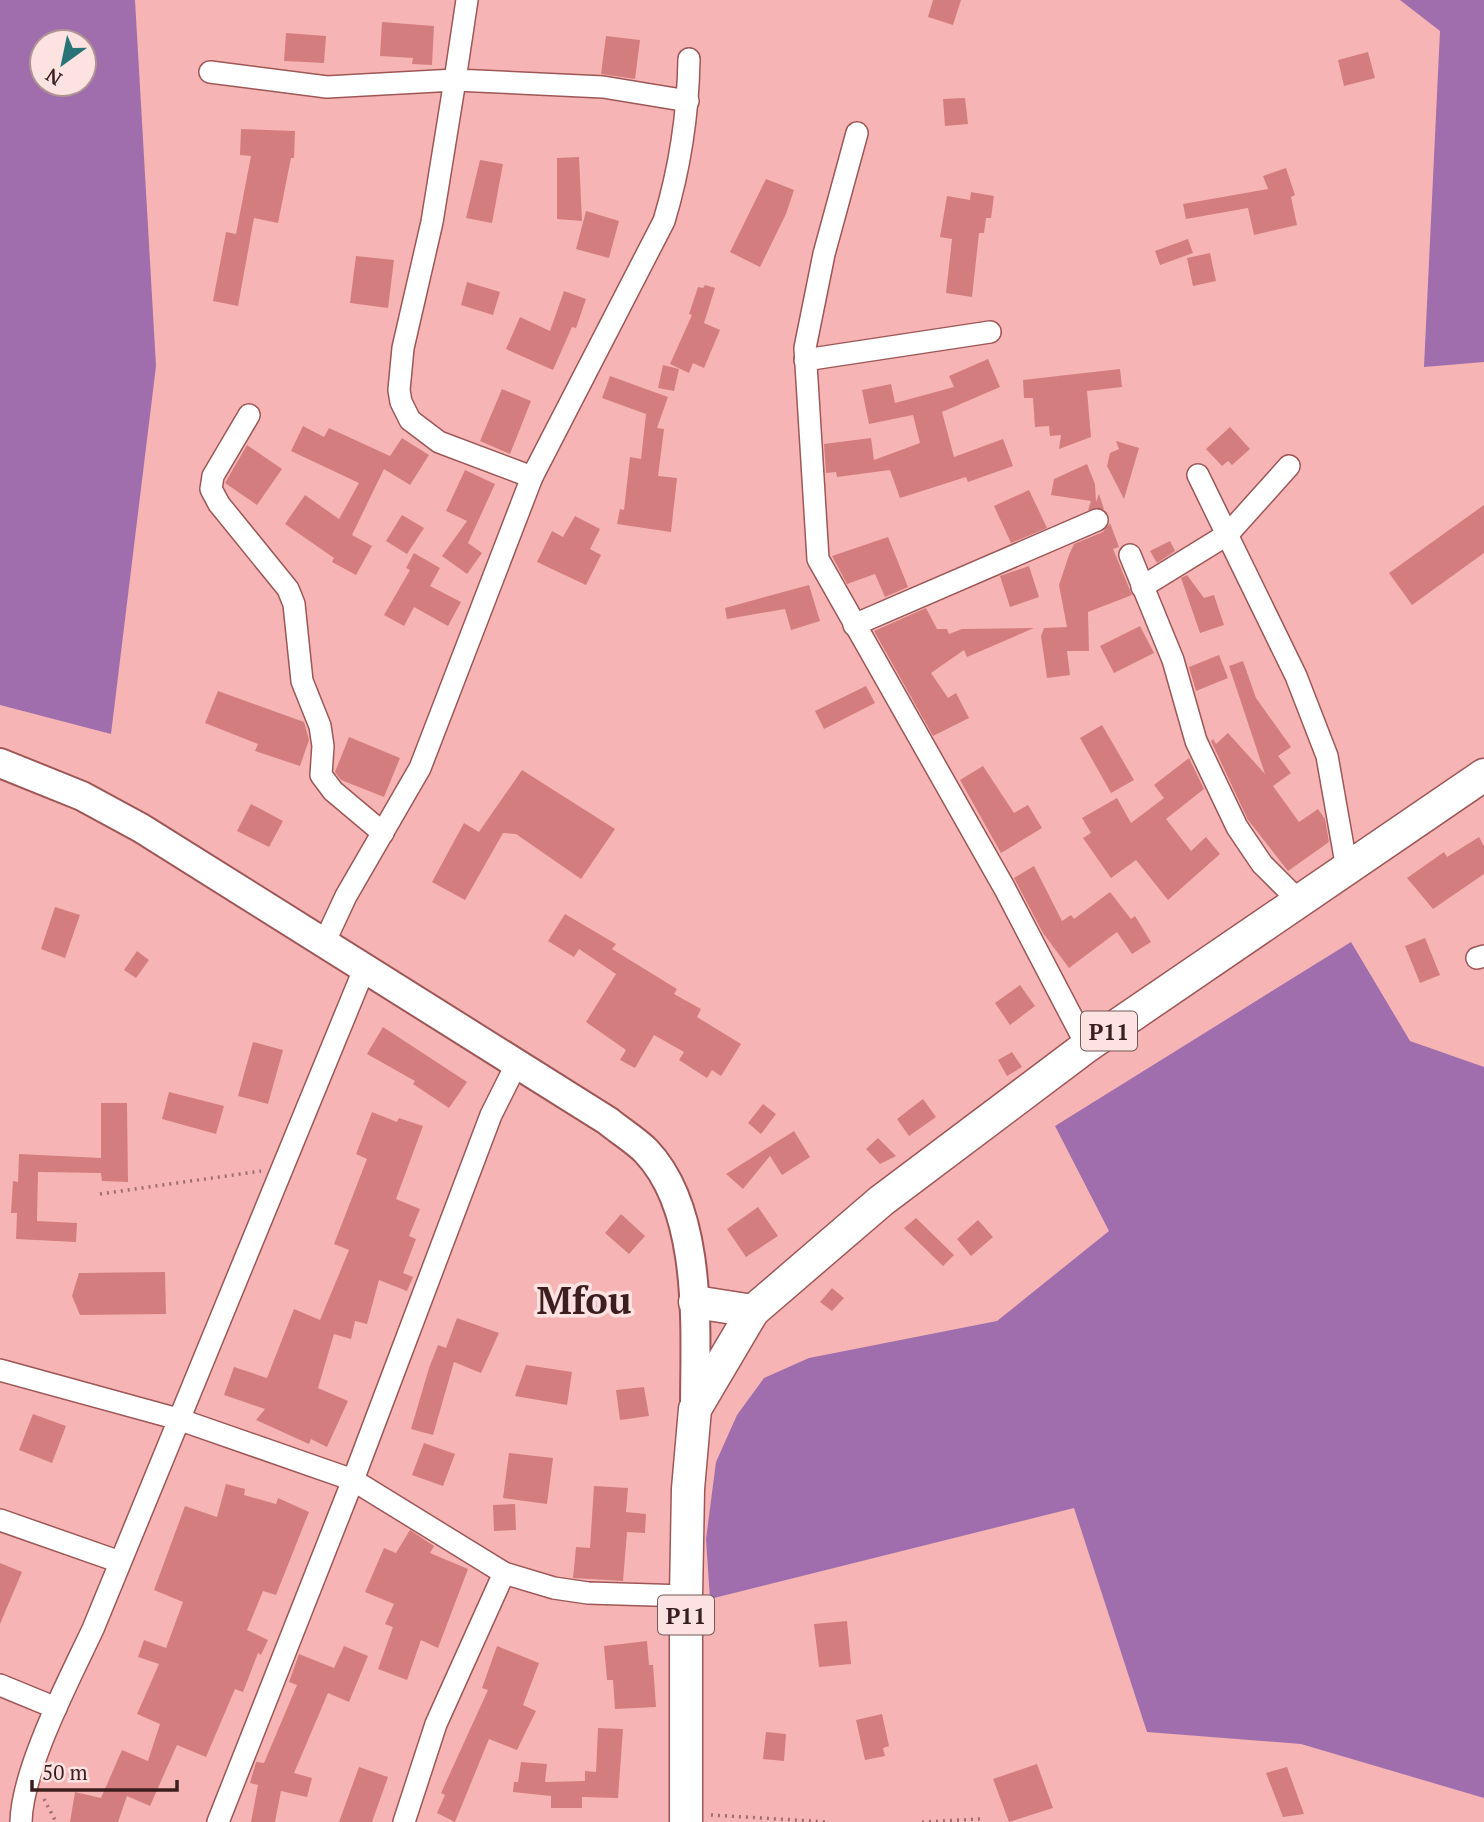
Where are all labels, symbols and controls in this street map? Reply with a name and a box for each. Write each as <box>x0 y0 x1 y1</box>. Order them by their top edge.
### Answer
north arrow <box>28 28 98 98</box>
text: N <box>40 63 66 92</box>
road number: P11 <box>1081 1012 1137 1050</box>
district label: Mfou <box>536 1275 632 1325</box>
road number: P11 <box>658 1596 714 1634</box>
scale bar <box>32 1748 177 1792</box>
text: 50 m <box>42 1758 88 1786</box>

